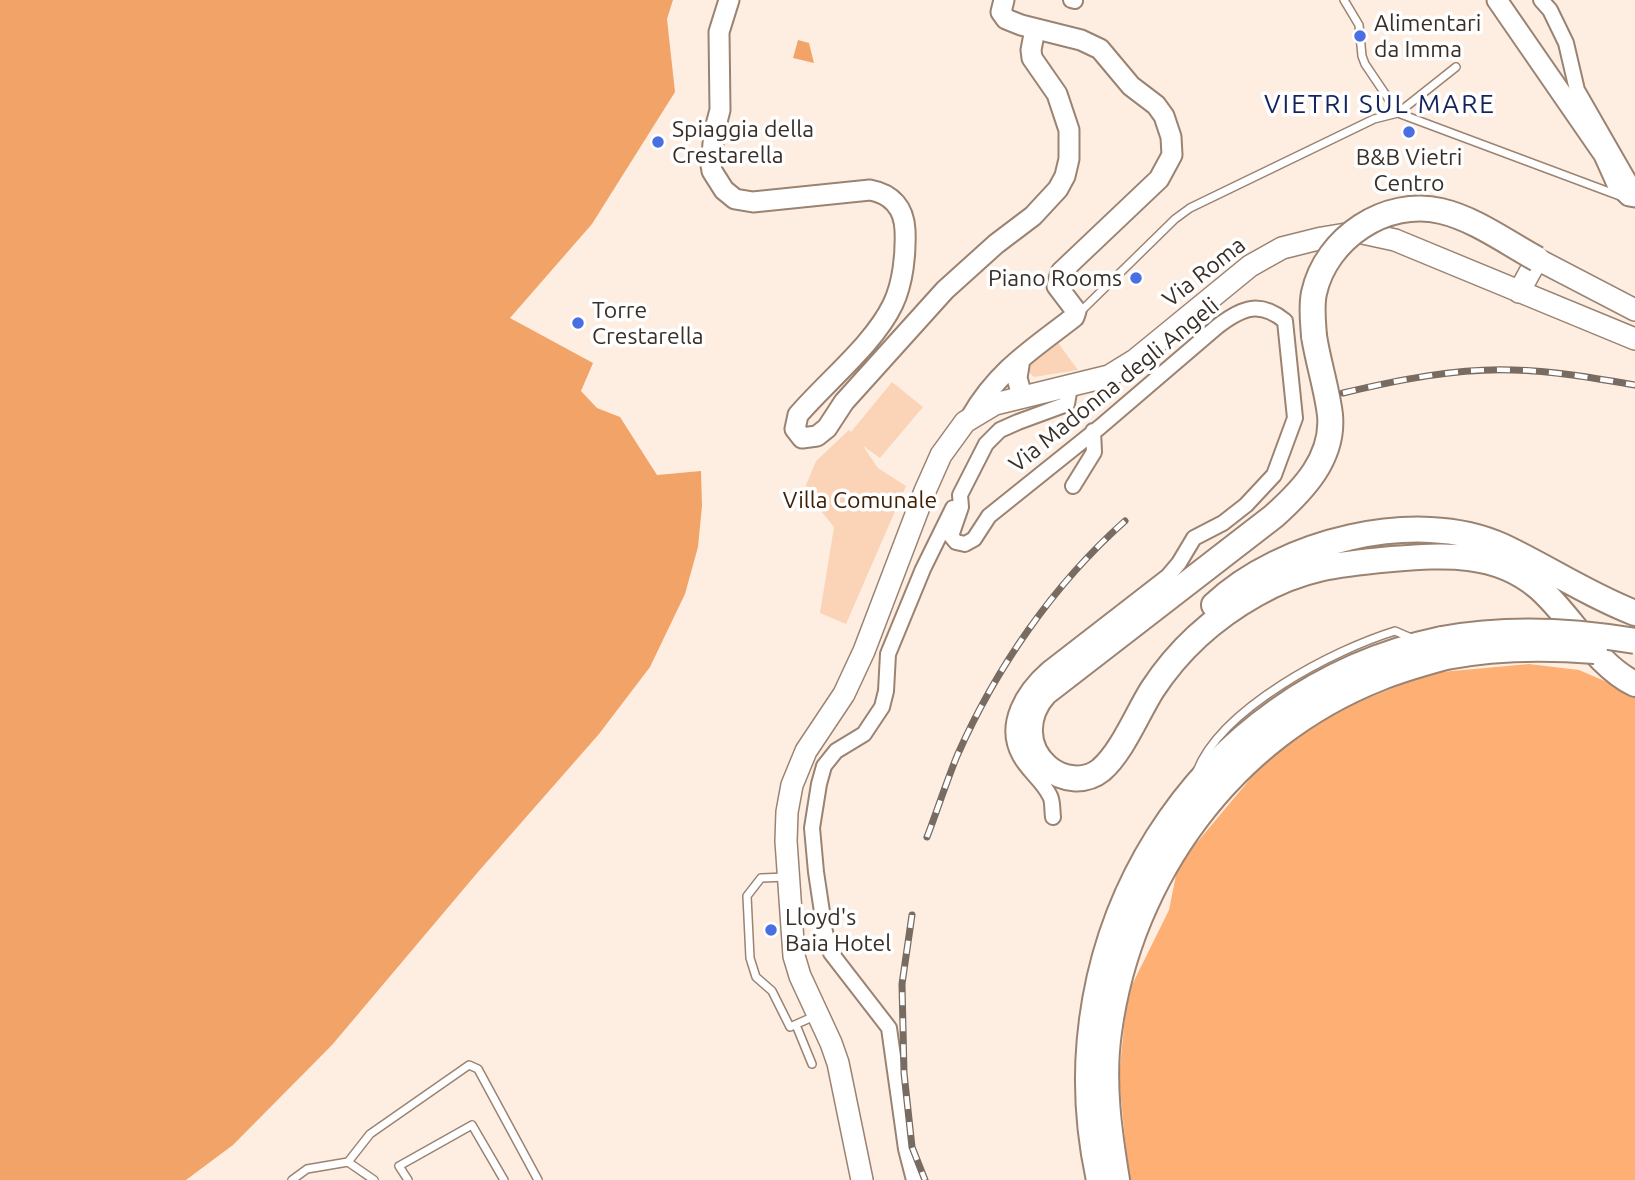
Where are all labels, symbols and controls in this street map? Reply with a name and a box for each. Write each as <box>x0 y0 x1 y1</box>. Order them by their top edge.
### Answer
place label: Alimentari da Imma <box>1374 9 1481 63</box>
marker: Alimentari da Imma <box>1352 28 1368 44</box>
district label: VIETRI SUL MARE <box>1266 88 1494 120</box>
place label: Spiaggia della Crestarella <box>672 115 814 169</box>
marker: B&B Vietri Centro <box>1401 124 1417 140</box>
marker: Spiaggia della Crestarella <box>650 134 666 150</box>
place label: B&B Vietri Centro <box>1356 143 1462 197</box>
street label: Via Roma <box>1157 231 1251 313</box>
place label: Piano Rooms <box>988 264 1122 292</box>
marker: Piano Rooms <box>1128 270 1144 286</box>
street label: Via Madonna degli Angeli <box>1004 292 1224 478</box>
place label: Torre Crestarella <box>592 296 704 350</box>
marker: Torre Crestarella <box>570 315 586 331</box>
park label: Villa Comunale <box>783 486 937 514</box>
place label: Lloyd's Baia Hotel <box>785 903 891 957</box>
marker: Lloyd's Baia Hotel <box>763 922 779 938</box>

